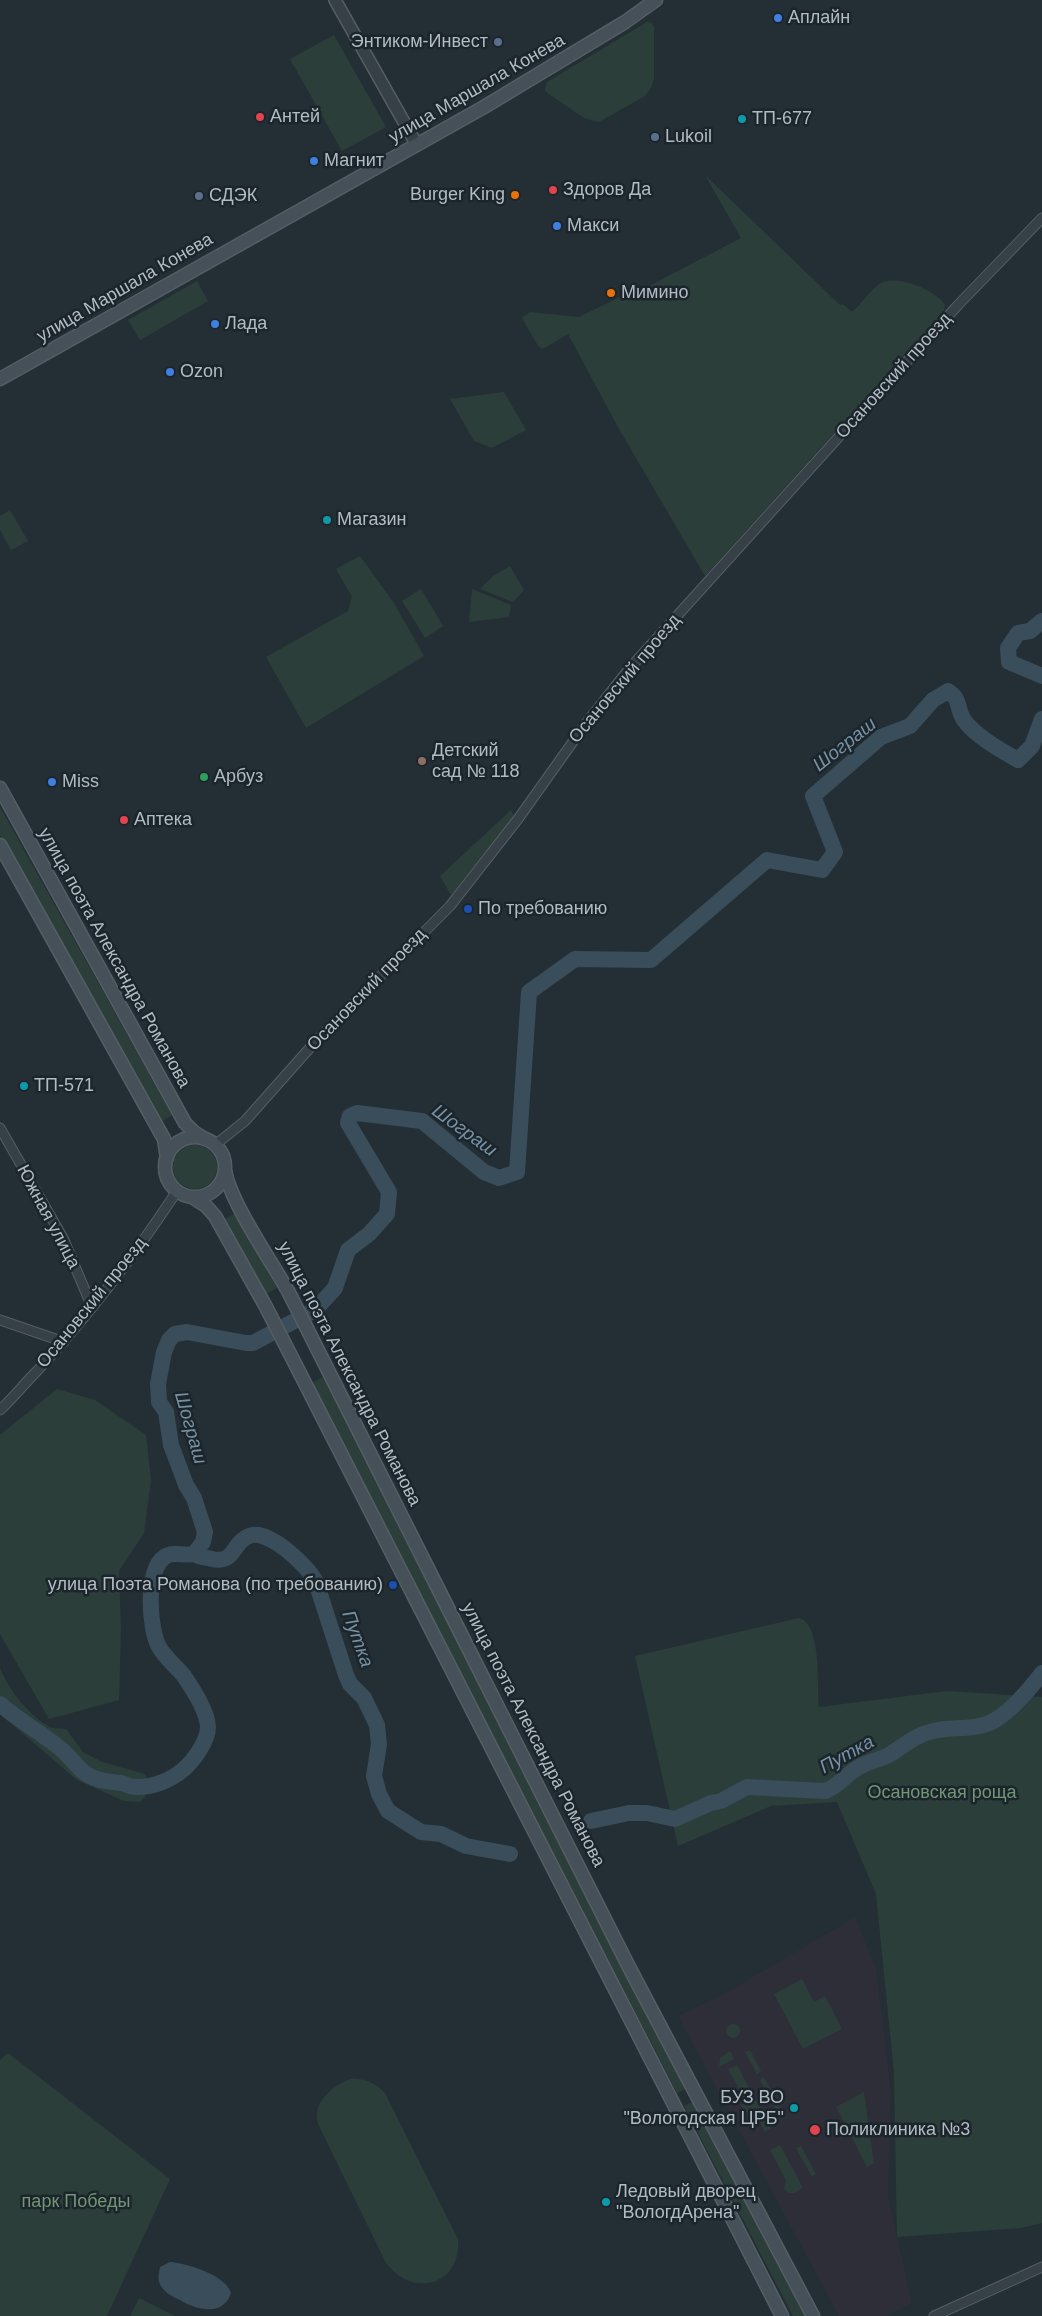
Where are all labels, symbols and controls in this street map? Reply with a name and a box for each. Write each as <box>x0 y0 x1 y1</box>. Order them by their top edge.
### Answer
place label: Аплайн <box>788 7 850 29</box>
marker: Аплайн <box>772 12 784 24</box>
street label: улица Маршала Конева <box>385 30 569 148</box>
place label: Энтиком-Инвест <box>351 31 488 53</box>
marker: Энтиком-Инвест <box>492 36 504 48</box>
place label: Антей <box>270 106 320 128</box>
place label: ТП-677 <box>752 108 812 130</box>
marker: Антей <box>254 111 266 123</box>
marker: ТП-677 <box>736 113 748 125</box>
place label: Lukoil <box>665 126 712 148</box>
marker: Lukoil <box>649 131 661 143</box>
place label: Магнит <box>324 150 384 172</box>
marker: Магнит <box>308 155 320 167</box>
place label: Здоров Да <box>563 179 651 201</box>
place label: Burger King <box>410 184 505 206</box>
marker: Здоров Да <box>547 184 559 196</box>
place label: СДЭК <box>209 185 257 207</box>
marker: Burger King <box>509 189 521 201</box>
marker: СДЭК <box>193 190 205 202</box>
place label: Макси <box>567 215 619 237</box>
marker: Макси <box>551 220 563 232</box>
street label: улица Маршала Конева <box>33 229 217 347</box>
place label: Мимино <box>621 282 688 304</box>
marker: Мимино <box>605 287 617 299</box>
street label: Осановский проезд <box>832 309 956 443</box>
place label: Лада <box>225 313 267 335</box>
marker: Лада <box>209 318 221 330</box>
place label: Ozon <box>180 361 223 383</box>
marker: Ozon <box>164 366 176 378</box>
place label: Магазин <box>337 509 406 531</box>
marker: Магазин <box>321 514 333 526</box>
street label: Осановский проезд <box>565 610 685 748</box>
water label: Шограш <box>809 713 881 777</box>
place label: Детский сад № 118 <box>432 740 520 782</box>
marker: Детский сад № 118 <box>416 755 428 767</box>
place label: Арбуз <box>214 766 263 788</box>
place label: Miss <box>62 771 99 793</box>
marker: Арбуз <box>198 771 210 783</box>
marker: Miss <box>46 776 58 788</box>
place label: Аптека <box>134 809 192 831</box>
marker: Аптека <box>118 814 130 826</box>
street label: улица поэта Александра Романова <box>33 824 195 1092</box>
place label: По требованию <box>478 898 607 920</box>
marker: По требованию <box>462 903 474 915</box>
street label: Осановский проезд <box>303 924 431 1056</box>
place label: ТП-571 <box>34 1075 94 1097</box>
marker: ТП-571 <box>18 1080 30 1092</box>
water label: Шограш <box>427 1100 501 1162</box>
street label: Южная улица <box>12 1161 84 1273</box>
street label: Осановский проезд <box>33 1233 151 1373</box>
street label: улица поэта Александра Романова <box>273 1238 425 1510</box>
water label: Шограш <box>169 1389 211 1467</box>
place label: улица Поэта Романова (по требованию) <box>48 1574 383 1596</box>
marker: улица Поэта Романова (по требованию) <box>387 1579 399 1591</box>
street label: улица поэта Александра Романова <box>457 1599 609 1871</box>
water label: Путка <box>336 1608 378 1670</box>
water label: Путка <box>816 1731 878 1779</box>
park label: Осановская роща <box>867 1782 1017 1804</box>
place label: БУЗ ВО "Вологодская ЦРБ" <box>623 2087 784 2130</box>
marker: БУЗ ВО "Вологодская ЦРБ" <box>788 2102 800 2114</box>
place label: Поликлиника №3 <box>826 2119 970 2141</box>
marker: Поликлиника №3 <box>808 2123 822 2137</box>
place label: Ледовый дворец "ВологдАрена" <box>616 2181 756 2224</box>
park label: парк Победы <box>22 2191 130 2213</box>
marker: Ледовый дворец "ВологдАрена" <box>600 2196 612 2208</box>

